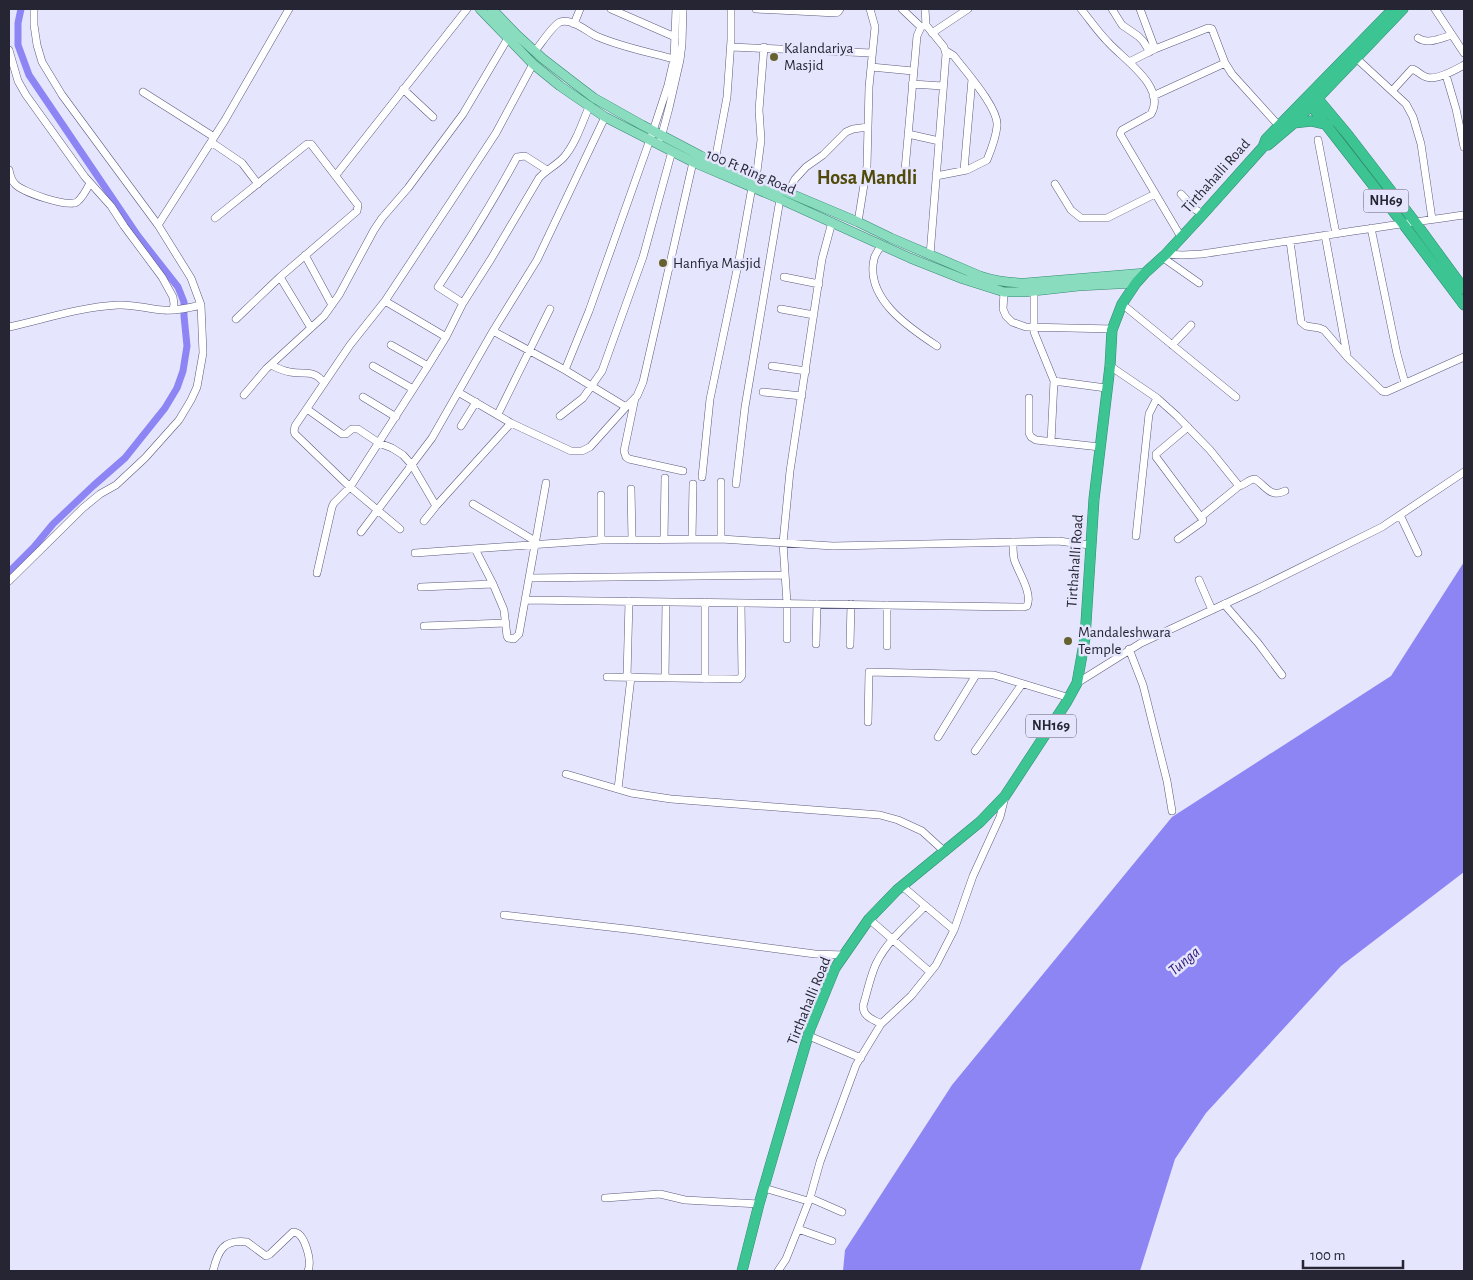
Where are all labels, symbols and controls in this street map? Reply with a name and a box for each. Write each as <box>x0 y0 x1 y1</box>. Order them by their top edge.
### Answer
place label: Kalandariya Masjid <box>784 41 853 73</box>
marker: Kalandariya Masjid <box>768 51 780 63</box>
street label: Tirthahalli Road <box>1179 136 1253 216</box>
street label: 100 Ft Ring Road <box>704 146 798 198</box>
district label: Hosa Mandli <box>817 168 917 188</box>
road number: NH69 <box>1364 190 1408 212</box>
place label: Hanfiya Masjid <box>673 256 761 271</box>
marker: Hanfiya Masjid <box>657 257 669 269</box>
street label: Tirthahalli Road <box>1064 514 1086 608</box>
place label: Mandaleshwara Temple <box>1078 625 1171 657</box>
marker: Mandaleshwara Temple <box>1062 635 1074 647</box>
road number: NH169 <box>1026 714 1076 738</box>
water label: Tunga <box>1165 943 1203 979</box>
street label: Tirthahalli Road <box>785 955 834 1047</box>
scale bar <box>1303 1238 1403 1270</box>
text: 100 m <box>1310 1248 1345 1263</box>

